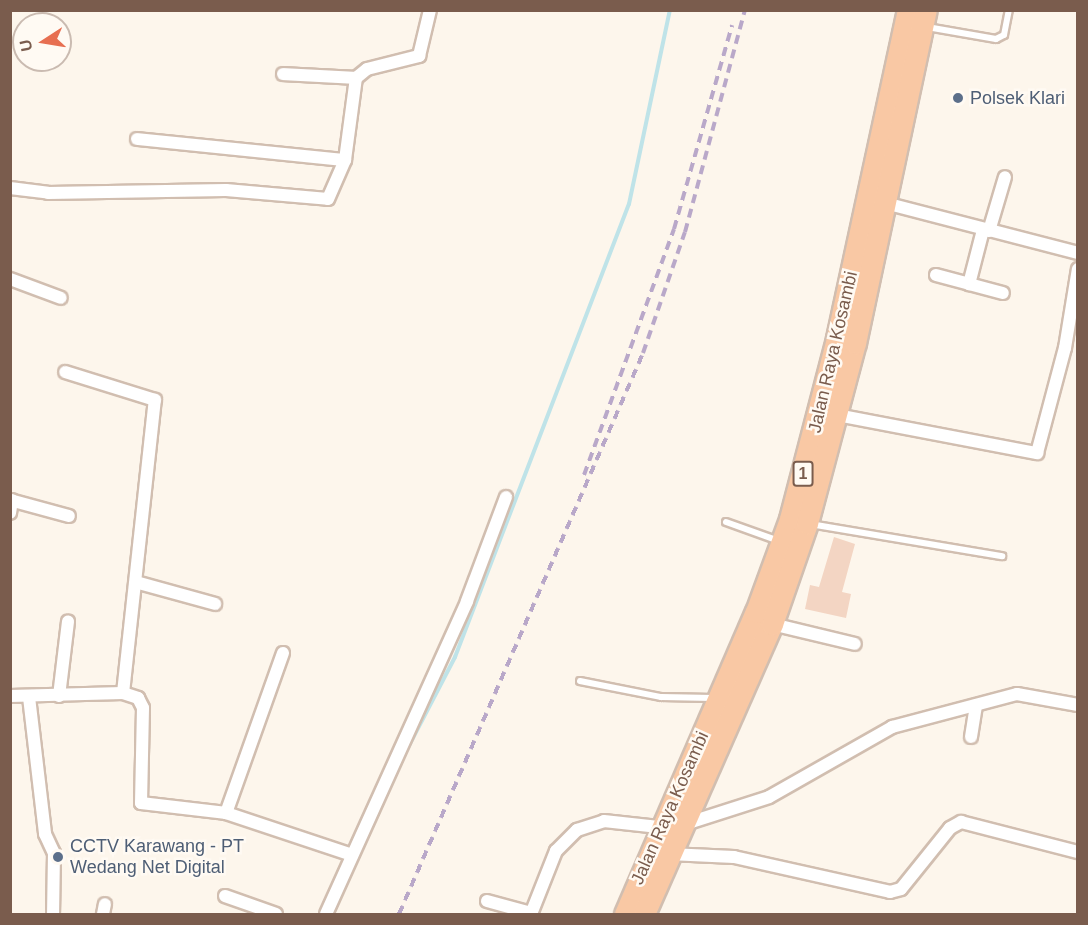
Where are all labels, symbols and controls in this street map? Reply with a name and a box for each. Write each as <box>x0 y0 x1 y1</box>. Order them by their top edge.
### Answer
north arrow <box>12 12 72 72</box>
text: U <box>16 38 35 53</box>
place label: Polsek Klari <box>970 87 1065 109</box>
marker: Polsek Klari <box>951 91 965 105</box>
street label: Jalan Raya Kosambi <box>804 269 862 435</box>
road number: 1 <box>792 461 814 487</box>
street label: Jalan Raya Kosambi <box>627 728 713 888</box>
place label: CCTV Karawang - PT Wedang Net Digital <box>70 836 244 878</box>
marker: CCTV Karawang - PT Wedang Net Digital <box>51 850 65 864</box>

